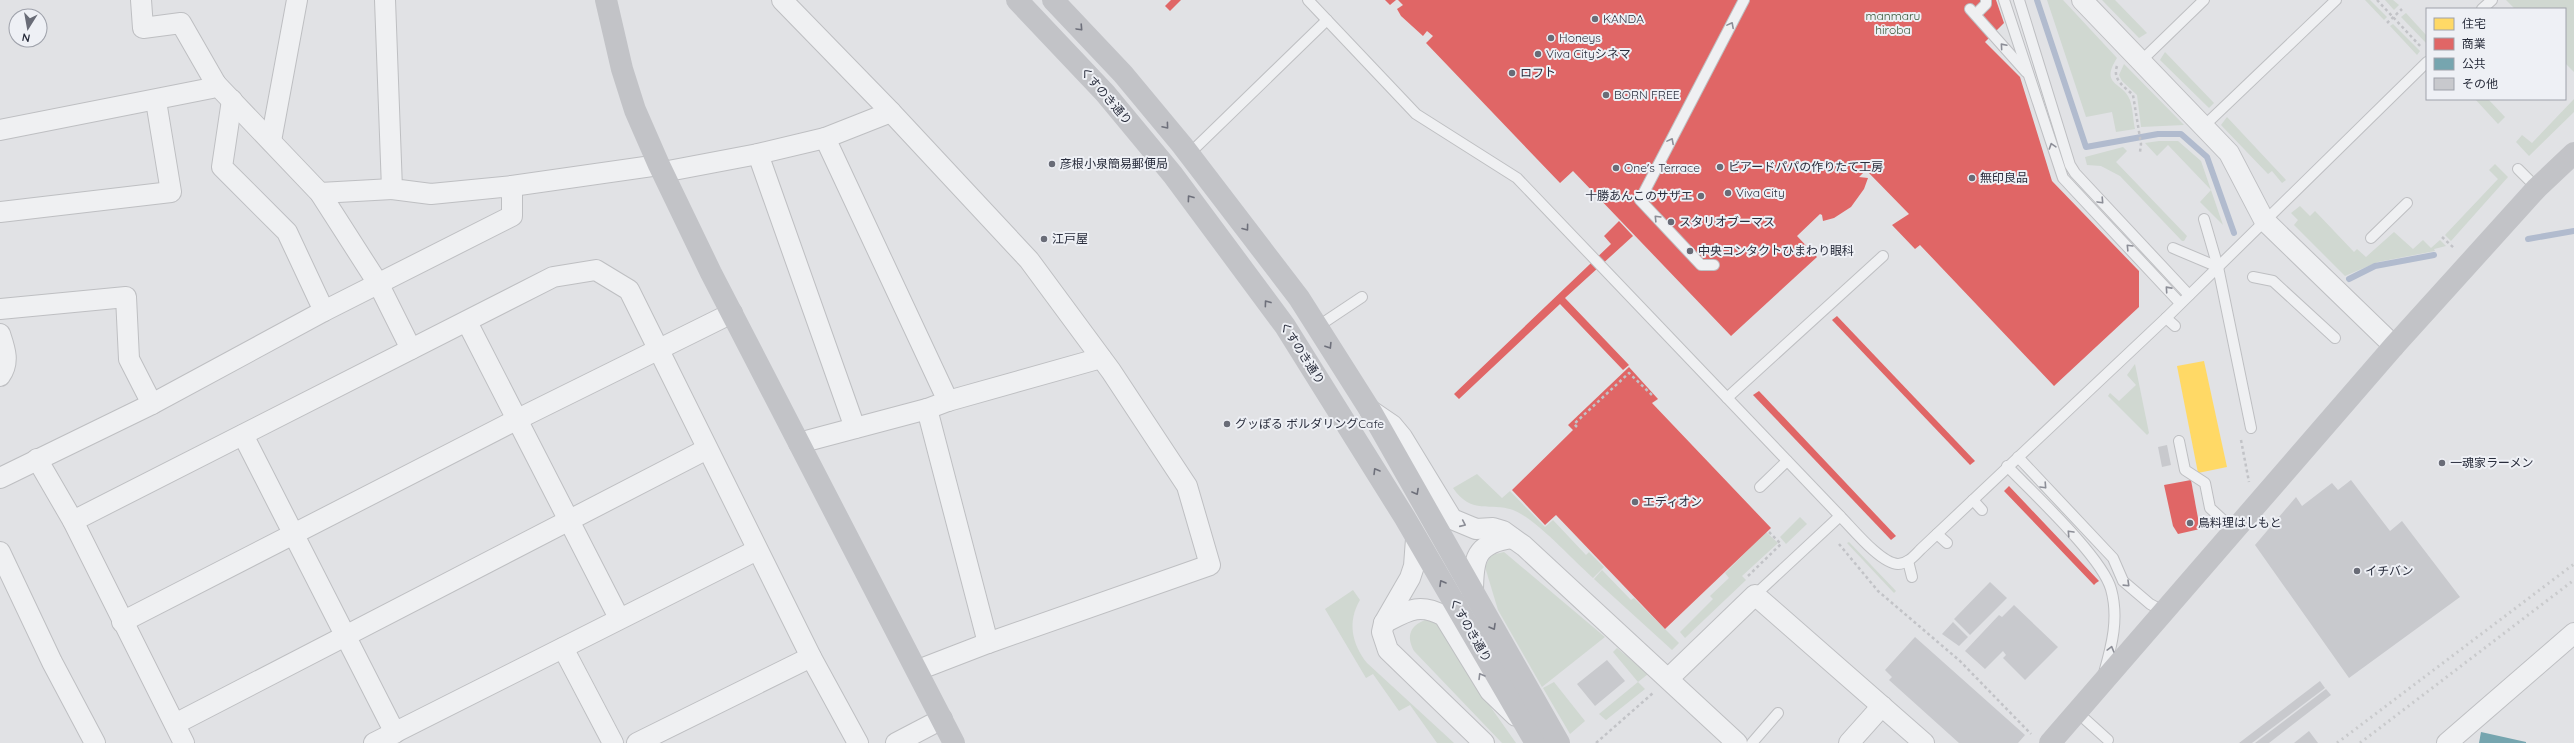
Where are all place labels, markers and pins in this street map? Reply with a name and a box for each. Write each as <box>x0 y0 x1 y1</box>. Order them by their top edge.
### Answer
place label: KANDA <box>1603 11 1644 26</box>
marker: KANDA <box>1590 14 1600 24</box>
place label: Honeys <box>1559 30 1601 45</box>
marker: Honeys <box>1546 33 1556 43</box>
place label: Viva Cityシネマ <box>1546 46 1631 61</box>
marker: Viva Cityシネマ <box>1533 49 1543 59</box>
place label: ロフト <box>1520 65 1556 80</box>
marker: ロフト <box>1507 68 1517 78</box>
place label: BORN FREE <box>1614 87 1680 102</box>
marker: BORN FREE <box>1601 90 1611 100</box>
place label: 彦根小泉簡易郵便局 <box>1060 156 1168 171</box>
marker: 彦根小泉簡易郵便局 <box>1047 159 1057 169</box>
place label: ビアードパパの作りたて工房 <box>1728 159 1883 174</box>
place label: One's Terrace <box>1624 160 1700 175</box>
marker: ビアードパパの作りたて工房 <box>1715 162 1725 172</box>
marker: One's Terrace <box>1611 163 1621 173</box>
place label: 無印良品 <box>1980 170 2028 185</box>
marker: 無印良品 <box>1967 173 1977 183</box>
place label: Viva City <box>1736 185 1785 200</box>
place label: 十勝あんこのサザエ <box>1585 188 1693 203</box>
marker: Viva City <box>1723 188 1733 198</box>
marker: 十勝あんこのサザエ <box>1696 191 1706 201</box>
place label: スタリオブーマス <box>1679 214 1775 229</box>
marker: スタリオブーマス <box>1666 217 1676 227</box>
place label: 江戸屋 <box>1052 231 1088 246</box>
marker: 江戸屋 <box>1039 234 1049 244</box>
place label: 中央コンタクトひまわり眼科 <box>1698 243 1854 258</box>
marker: 中央コンタクトひまわり眼科 <box>1685 246 1695 256</box>
place label: グッぽる ボルダリングCafe <box>1235 416 1384 431</box>
marker: グッぽる ボルダリングCafe <box>1222 419 1232 429</box>
place label: 一魂家ラーメン <box>2450 455 2534 470</box>
marker: 一魂家ラーメン <box>2437 458 2447 468</box>
place label: エディオン <box>1643 494 1702 509</box>
marker: エディオン <box>1630 497 1640 507</box>
place label: 鳥料理はしもと <box>2198 515 2282 530</box>
marker: 鳥料理はしもと <box>2185 518 2195 528</box>
place label: イチバン <box>2365 563 2414 578</box>
marker: イチバン <box>2352 566 2362 576</box>

